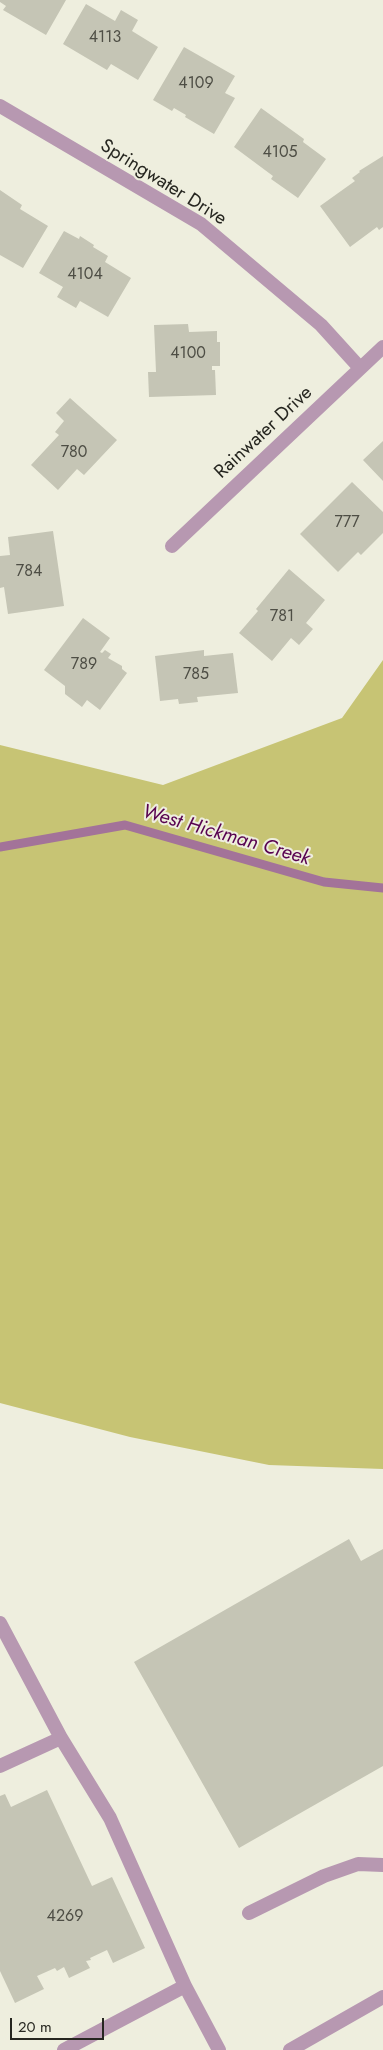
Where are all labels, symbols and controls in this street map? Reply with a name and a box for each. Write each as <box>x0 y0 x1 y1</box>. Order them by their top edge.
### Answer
house number: 4113 <box>89 28 121 48</box>
house number: 4109 <box>178 74 214 94</box>
street label: Springwater Drive <box>96 135 230 231</box>
house number: 4105 <box>262 143 298 163</box>
house number: 4104 <box>67 265 103 285</box>
house number: 4100 <box>170 344 206 364</box>
street label: Rainwater Drive <box>210 382 318 484</box>
house number: 780 <box>61 443 87 463</box>
house number: 777 <box>334 513 360 533</box>
house number: 784 <box>16 562 42 582</box>
house number: 781 <box>270 607 294 627</box>
house number: 789 <box>71 655 97 675</box>
house number: 785 <box>183 665 209 685</box>
water label: West Hickman Creek <box>139 801 313 871</box>
house number: 4269 <box>47 1907 83 1927</box>
scale bar <box>12 2008 106 2040</box>
text: 20 m <box>18 2016 52 2038</box>

